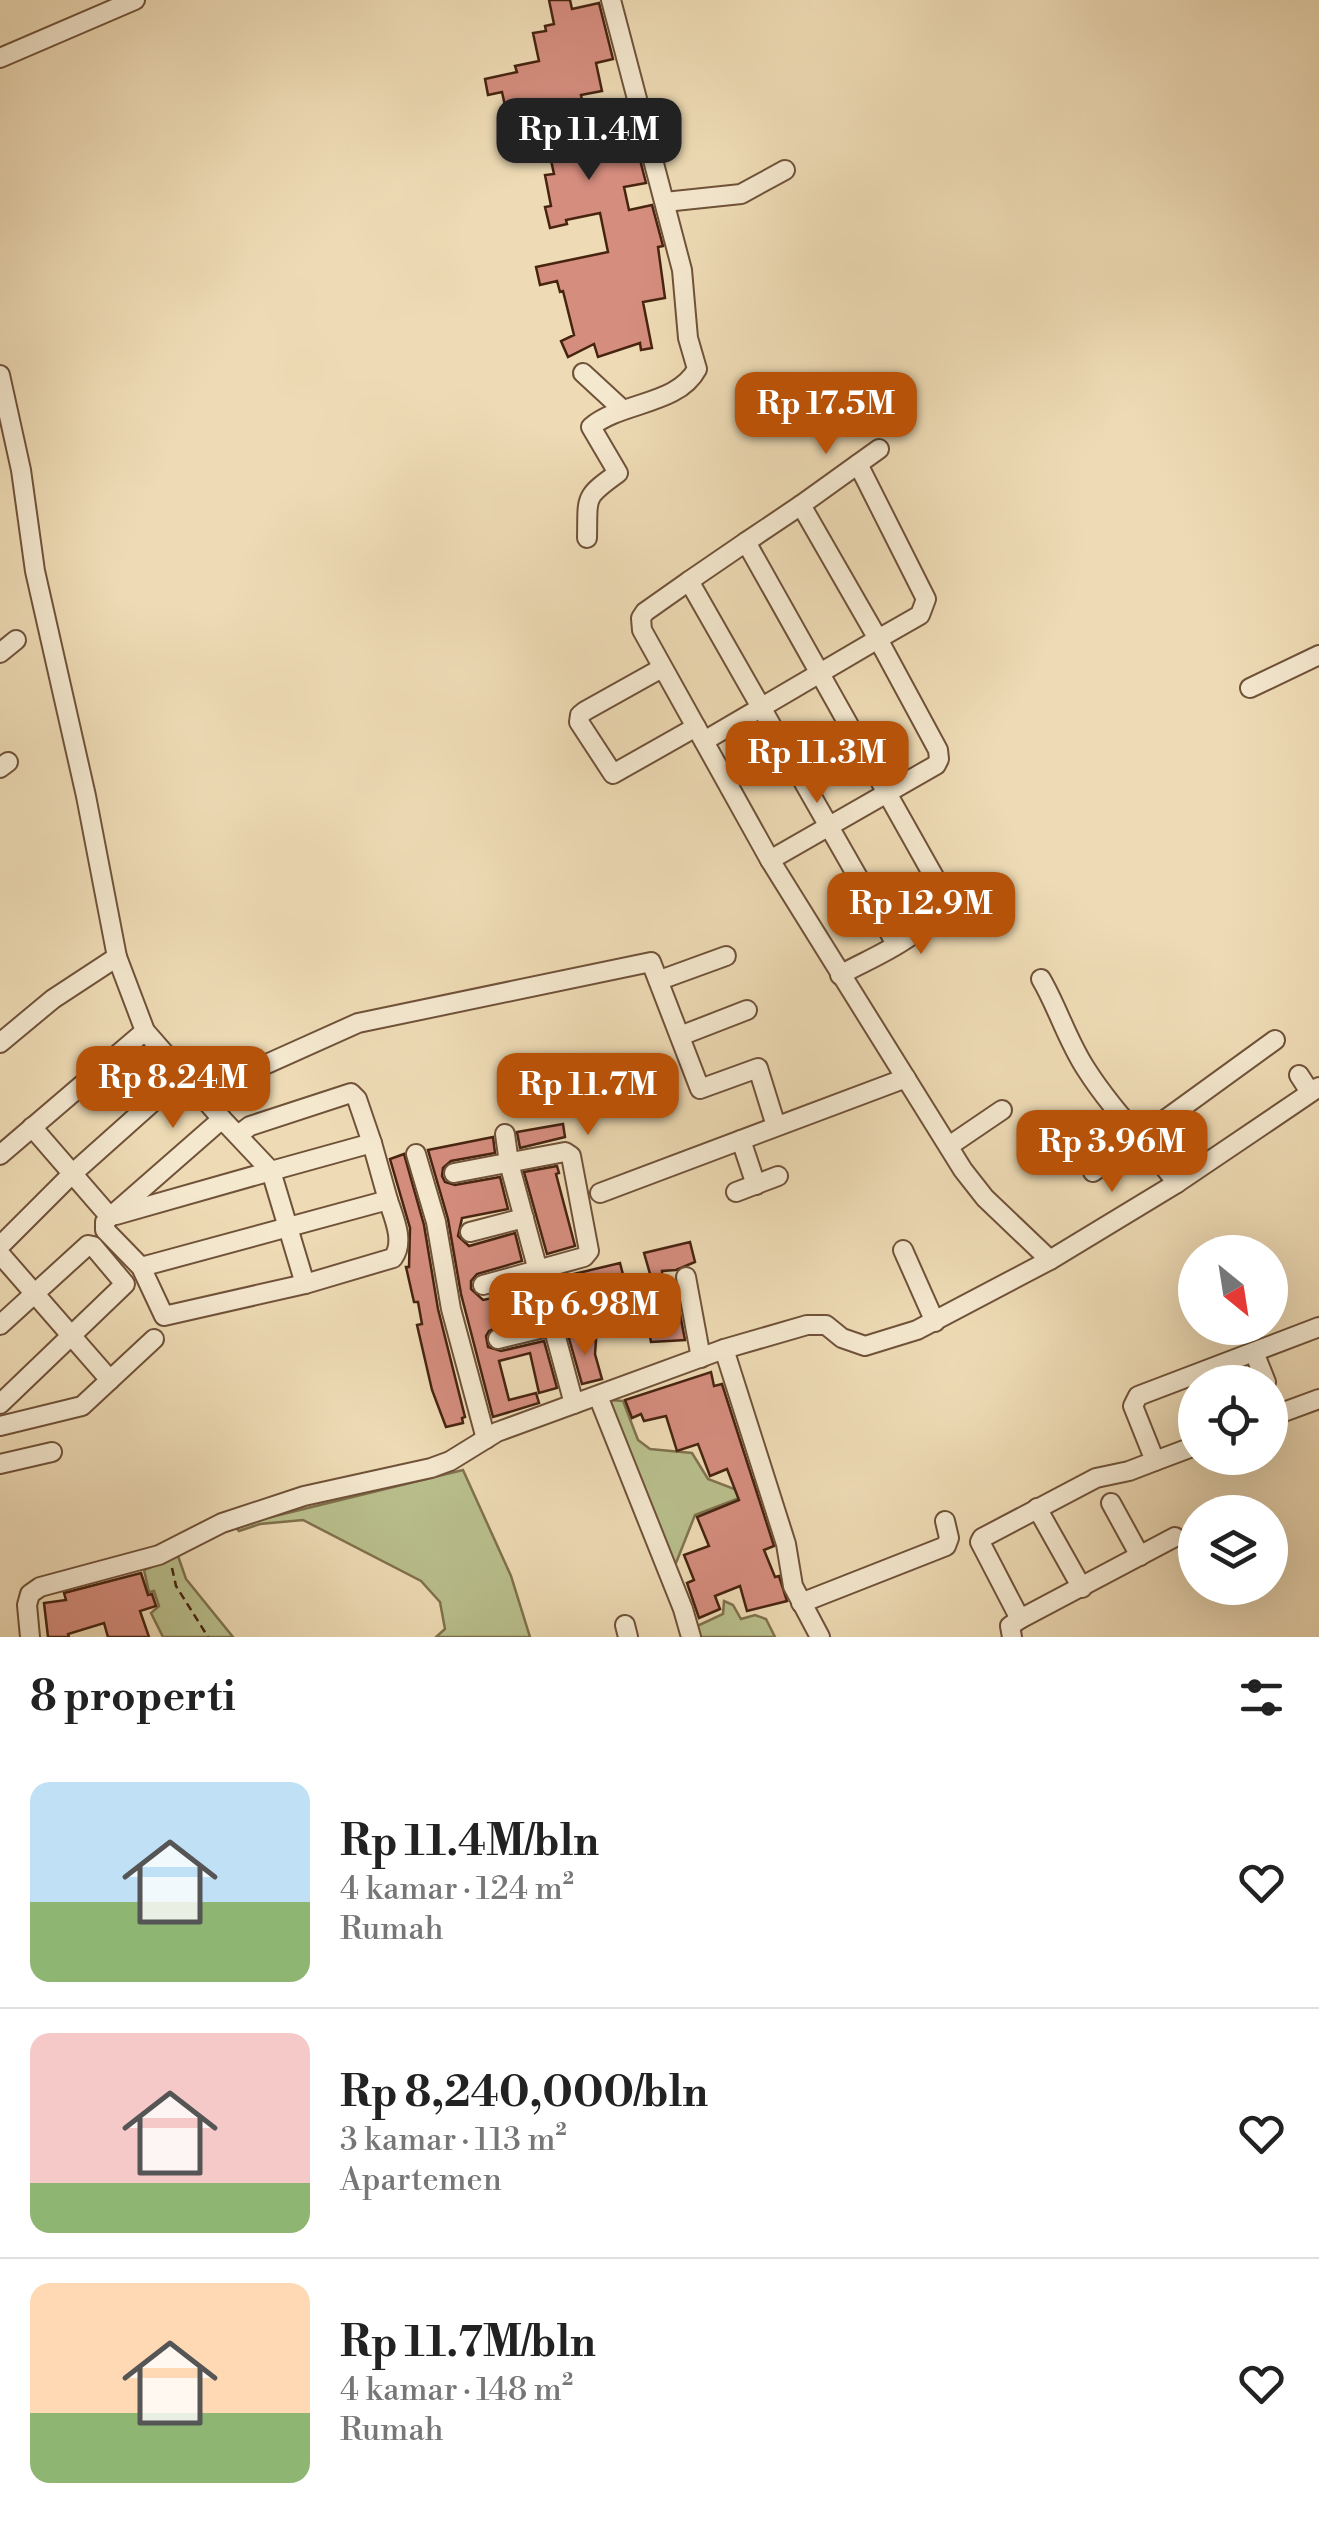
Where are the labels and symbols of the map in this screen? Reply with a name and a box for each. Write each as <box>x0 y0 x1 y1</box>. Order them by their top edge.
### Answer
pin: Rp 11.4M <box>486 98 692 183</box>
pin: Rp 17.5M <box>723 372 929 457</box>
pin: Rp 11.3M <box>714 721 920 806</box>
pin: Rp 12.9M <box>818 872 1024 957</box>
pin: Rp 8.24M <box>70 1046 276 1131</box>
pin: Rp 11.7M <box>485 1053 691 1138</box>
pin: Rp 3.96M <box>1009 1110 1215 1195</box>
north arrow <box>1178 1235 1288 1345</box>
pin: Rp 6.98M <box>482 1273 688 1358</box>

